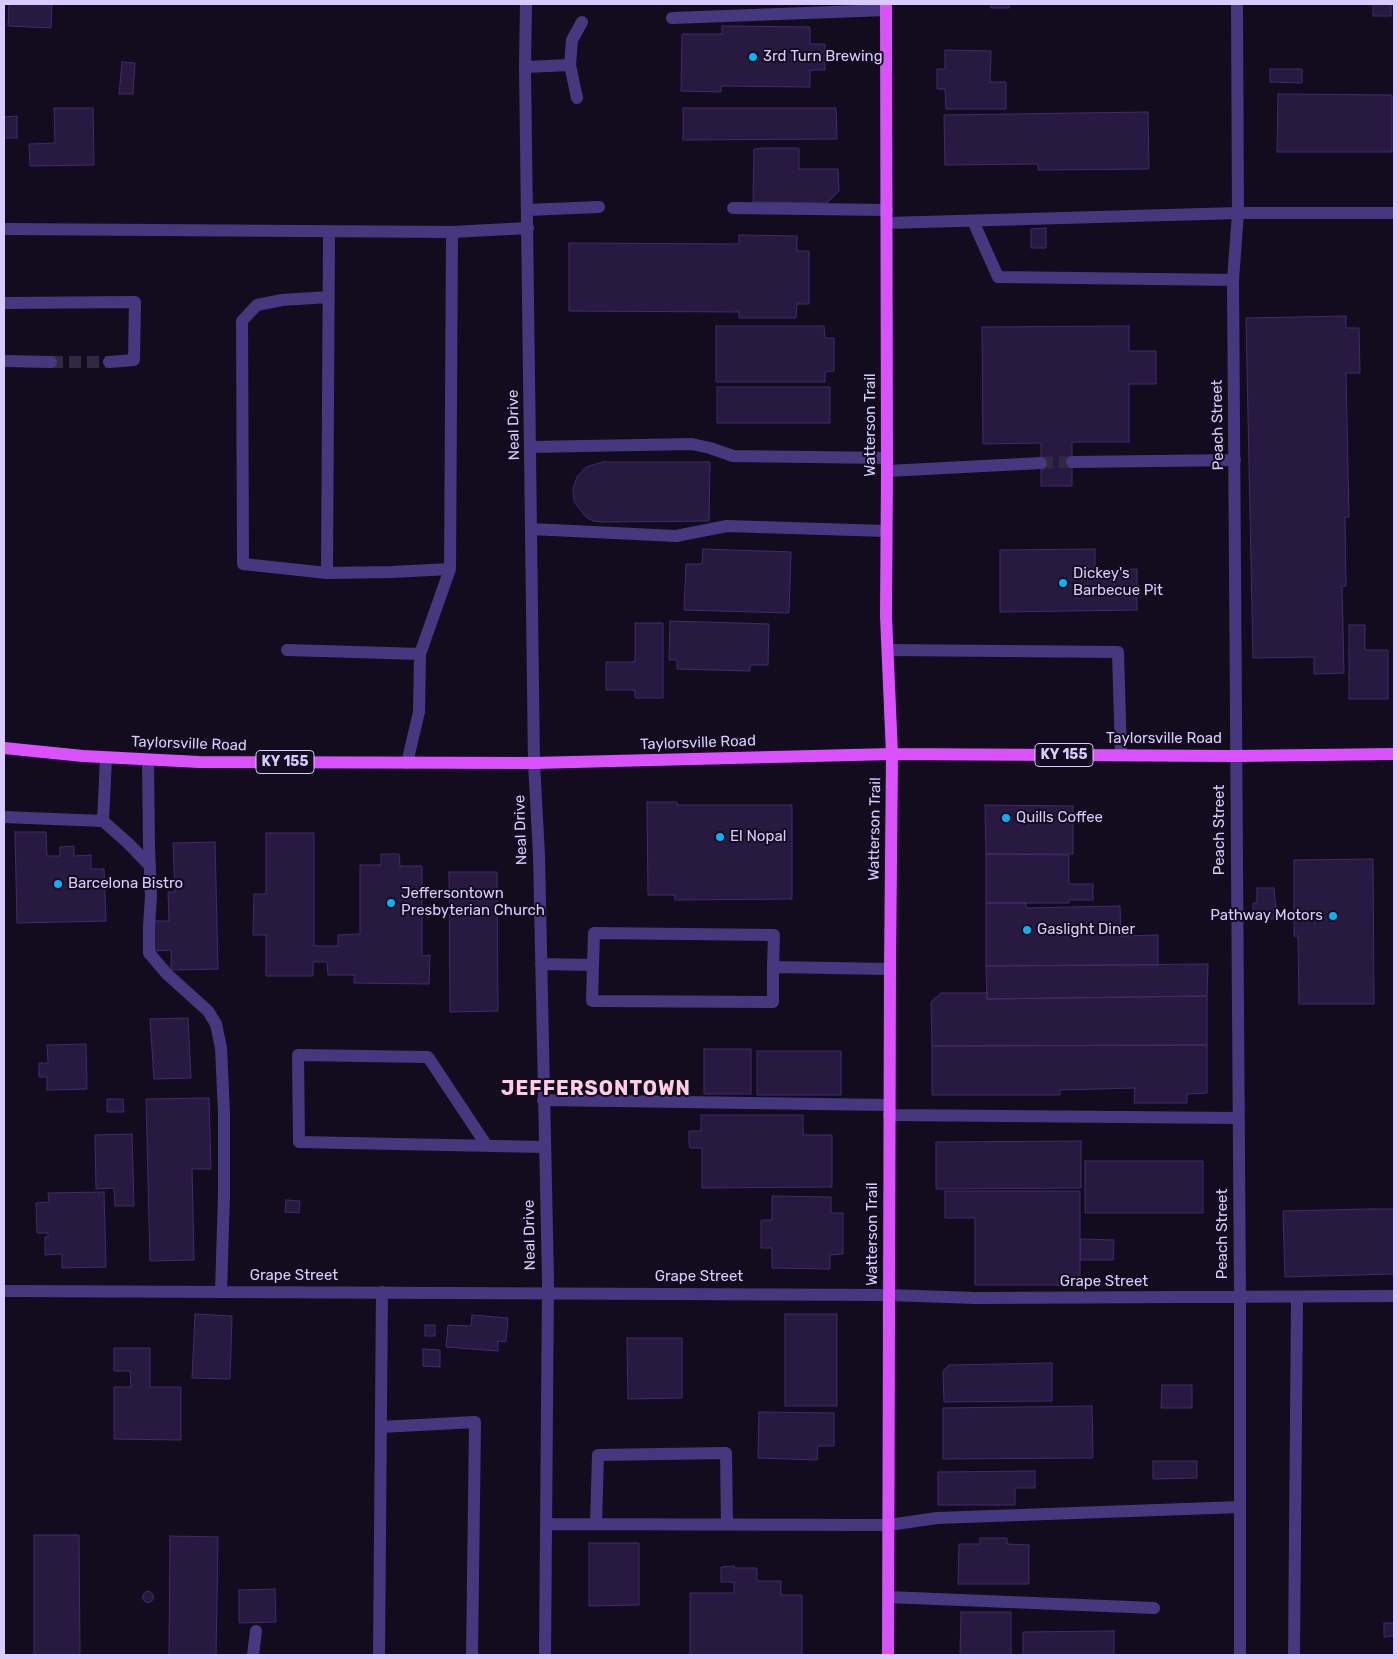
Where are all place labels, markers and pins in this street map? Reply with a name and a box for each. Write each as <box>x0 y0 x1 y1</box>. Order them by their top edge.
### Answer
place label: 3rd Turn Brewing <box>763 48 883 66</box>
marker: 3rd Turn Brewing <box>747 51 759 63</box>
place label: Dickey's Barbecue Pit <box>1073 565 1163 600</box>
marker: Dickey's Barbecue Pit <box>1057 577 1069 589</box>
place label: Quills Coffee <box>1016 809 1103 827</box>
marker: Quills Coffee <box>1000 812 1012 824</box>
place label: El Nopal <box>730 828 786 846</box>
marker: El Nopal <box>714 831 726 843</box>
place label: Barcelona Bistro <box>68 875 183 893</box>
marker: Barcelona Bistro <box>52 878 64 890</box>
place label: Jeffersontown Presbyterian Church <box>401 885 545 920</box>
marker: Jeffersontown Presbyterian Church <box>385 897 397 909</box>
place label: Pathway Motors <box>1210 907 1323 925</box>
marker: Pathway Motors <box>1327 910 1339 922</box>
place label: Gaslight Diner <box>1037 921 1135 939</box>
marker: Gaslight Diner <box>1021 924 1033 936</box>

